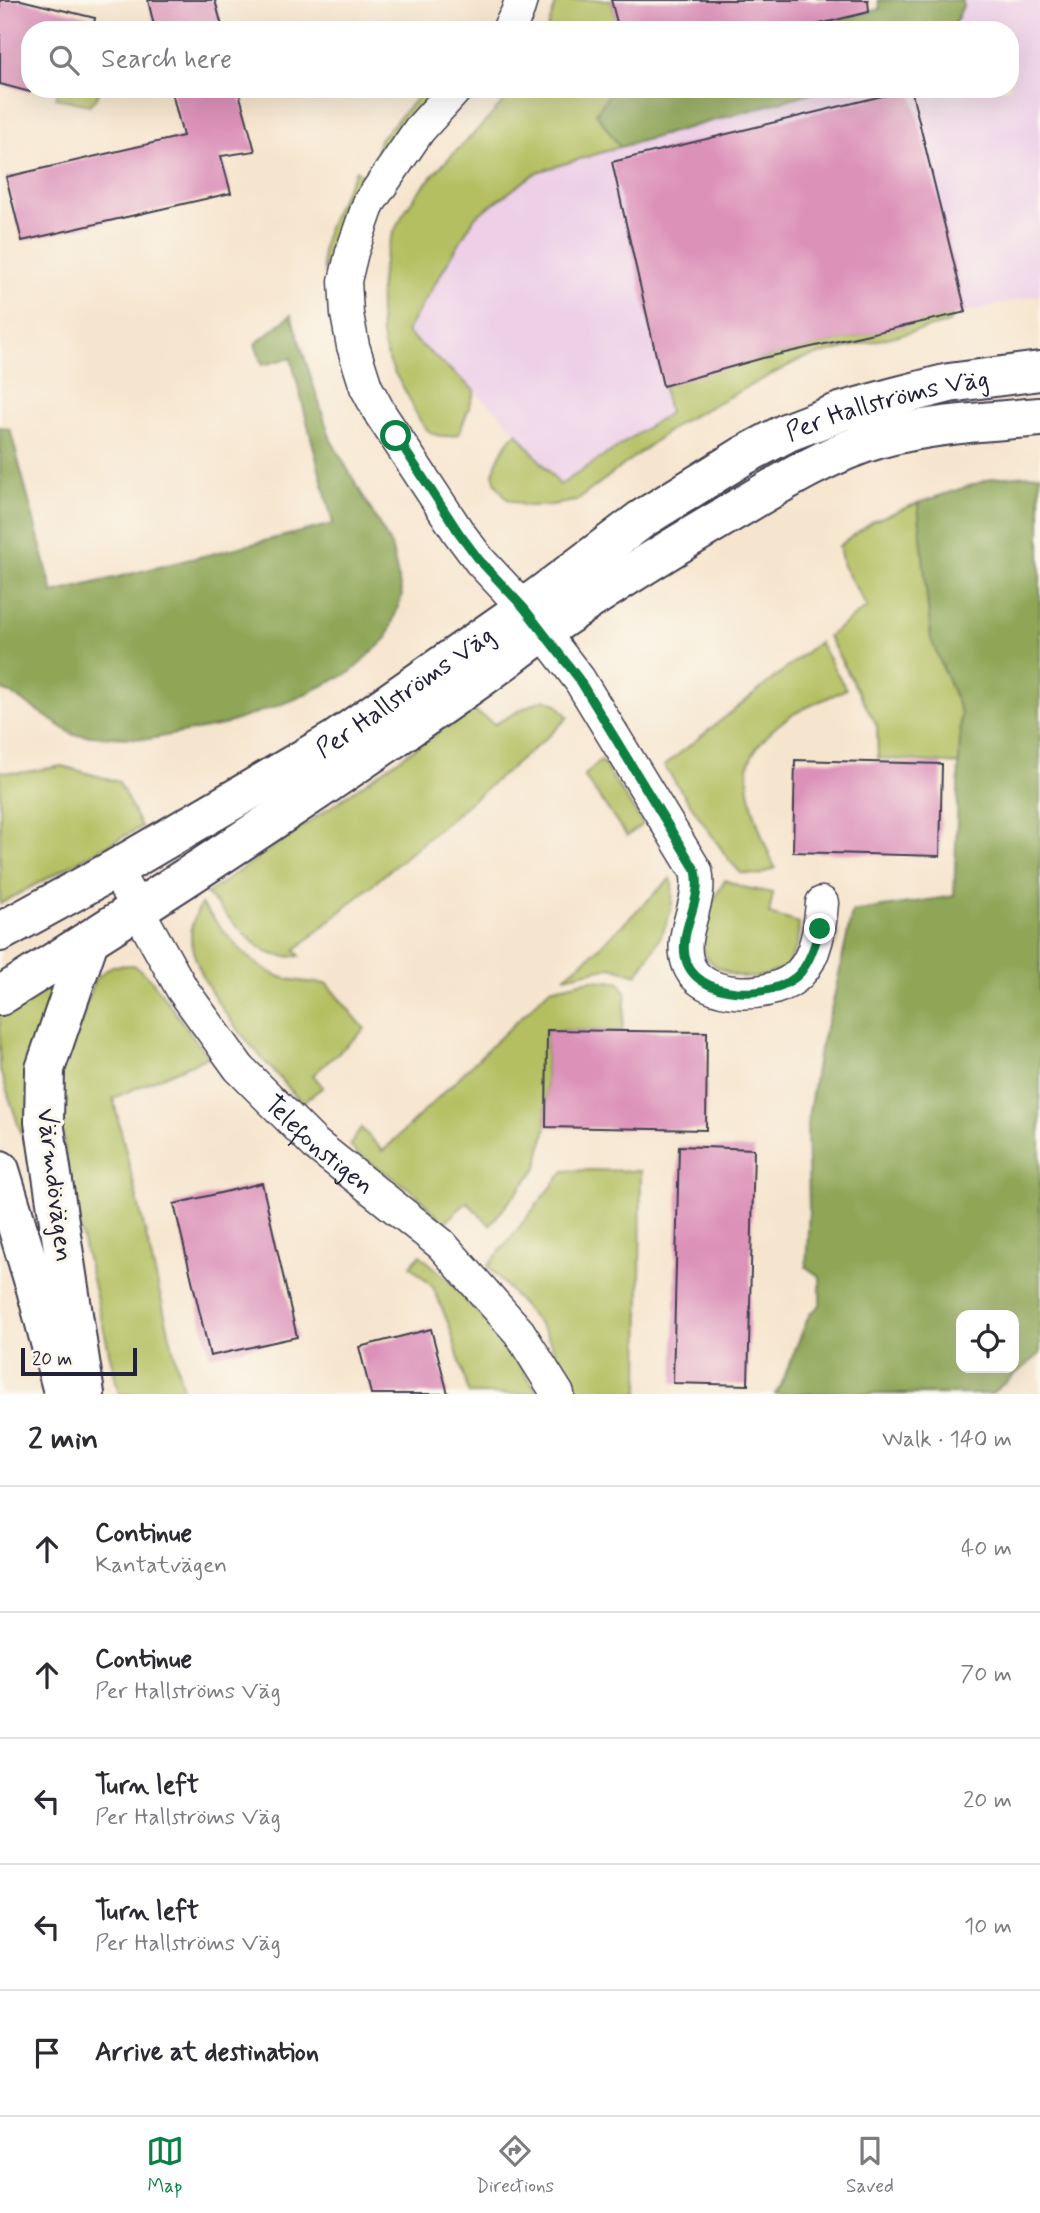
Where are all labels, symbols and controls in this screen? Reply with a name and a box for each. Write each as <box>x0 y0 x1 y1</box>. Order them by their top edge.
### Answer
search box <box>21 21 1019 98</box>
icon: search <box>45 41 83 79</box>
text: Search here <box>101 43 232 77</box>
street label: Per Hallströms Väg <box>781 363 991 450</box>
route start <box>380 420 411 451</box>
street label: Per Hallströms Väg <box>310 619 502 767</box>
route end <box>804 913 835 944</box>
street label: Telefonstigen <box>256 1088 380 1203</box>
street label: Värmdövägen <box>28 1106 80 1264</box>
map controls <box>956 1310 1019 1373</box>
button: locate <box>956 1310 1019 1373</box>
scale bar <box>21 1345 136 1377</box>
text: 20 m <box>32 1347 72 1372</box>
text: 2 min <box>28 1420 98 1459</box>
text: Walk · 140 m <box>882 1425 1012 1455</box>
text: Continue <box>95 1517 192 1551</box>
icon: ahead <box>28 1530 66 1568</box>
text: 40 m <box>961 1534 1012 1564</box>
text: Kantatvägen <box>95 1551 227 1581</box>
text: Continue <box>95 1643 192 1677</box>
icon: ahead <box>28 1656 66 1694</box>
text: 70 m <box>960 1660 1012 1690</box>
text: Per Hallströms Väg <box>95 1677 281 1707</box>
text: Turn left <box>95 1769 199 1803</box>
icon: left <box>28 1782 66 1820</box>
text: 20 m <box>963 1786 1012 1816</box>
text: Per Hallströms Väg <box>95 1803 281 1833</box>
text: Turn left <box>95 1895 199 1929</box>
icon: left <box>28 1908 66 1946</box>
text: 10 m <box>964 1912 1012 1942</box>
text: Per Hallströms Väg <box>95 1929 281 1959</box>
icon: arrive <box>28 2034 66 2072</box>
text: Arrive at destination <box>95 2036 319 2070</box>
tab: Map <box>146 2132 184 2199</box>
tab: Directions <box>476 2132 554 2199</box>
tab: Saved <box>846 2132 894 2199</box>

